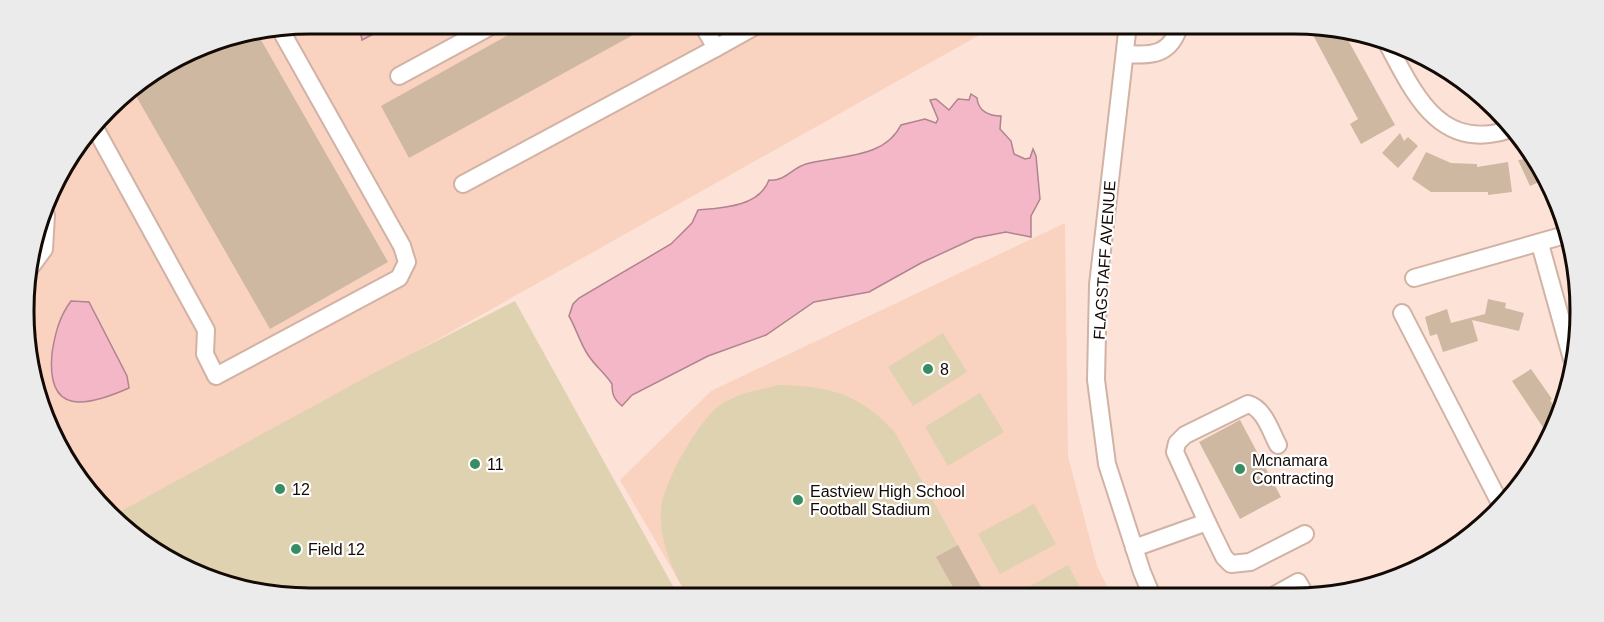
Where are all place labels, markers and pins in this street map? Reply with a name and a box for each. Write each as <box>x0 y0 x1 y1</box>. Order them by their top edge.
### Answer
place label: 8 <box>940 361 949 378</box>
marker: 8 <box>921 362 935 376</box>
place label: Mcnamara Contracting <box>1252 452 1334 487</box>
place label: 11 <box>487 456 504 473</box>
marker: 11 <box>468 457 482 471</box>
marker: Mcnamara Contracting <box>1233 462 1247 476</box>
place label: 12 <box>292 481 310 498</box>
marker: 12 <box>273 482 287 496</box>
place label: Eastview High School Football Stadium <box>810 483 965 518</box>
marker: Eastview High School Football Stadium <box>791 493 805 507</box>
place label: Field 12 <box>308 541 365 558</box>
marker: Field 12 <box>289 542 303 556</box>

